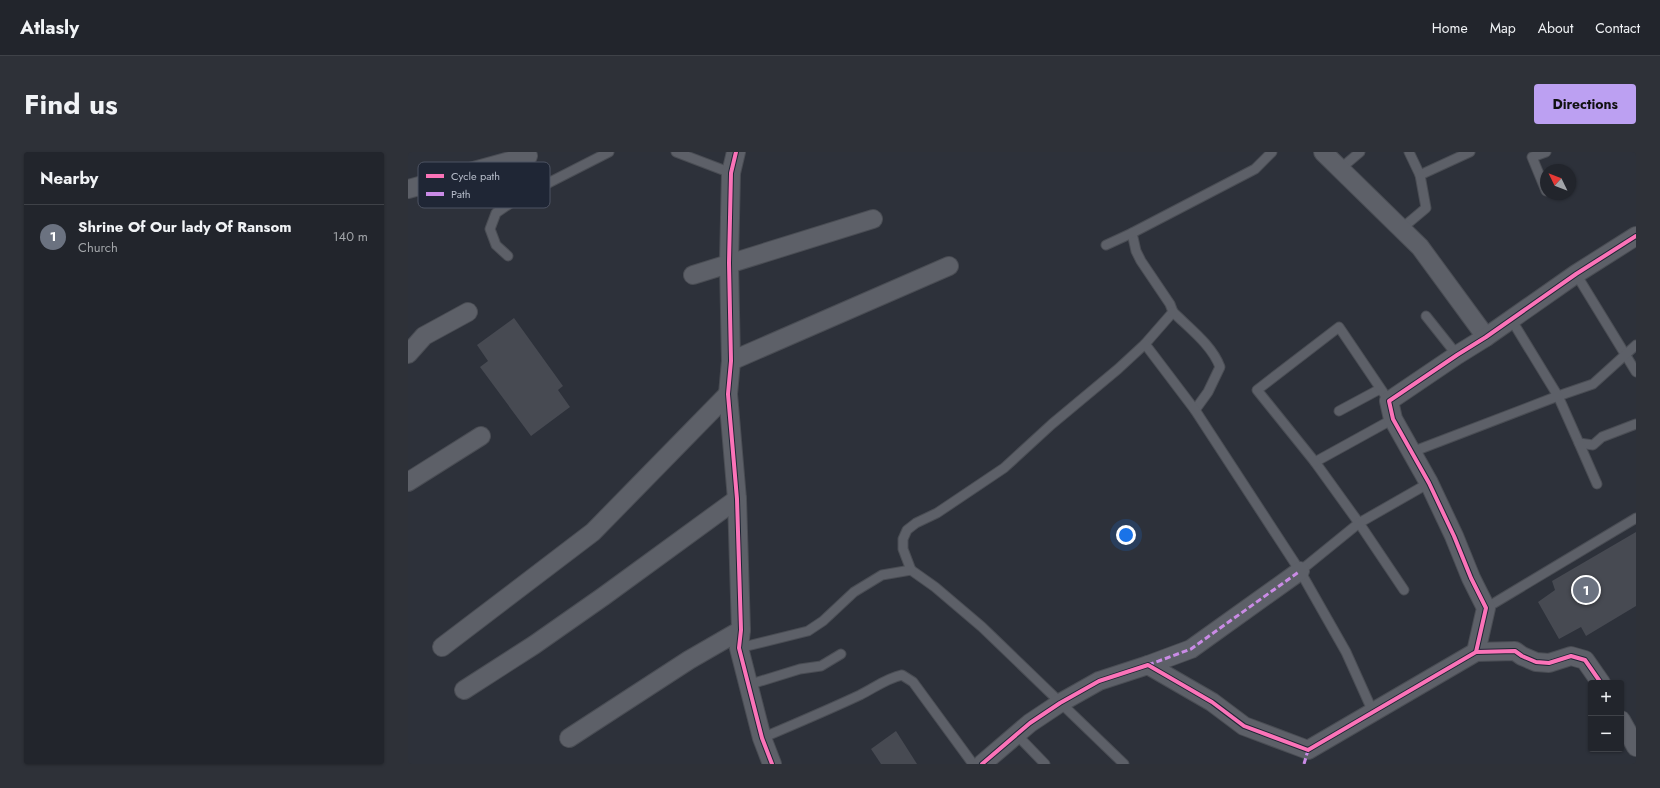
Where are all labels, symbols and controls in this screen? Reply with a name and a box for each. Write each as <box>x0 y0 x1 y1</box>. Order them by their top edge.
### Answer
text: Atlasly <box>20 14 79 41</box>
text: Home <box>1432 18 1468 38</box>
text: Map <box>1490 18 1516 38</box>
text: About <box>1538 18 1573 38</box>
text: Contact <box>1595 18 1640 38</box>
text: Find us <box>24 84 118 125</box>
button: Directions <box>1534 84 1636 124</box>
legend <box>418 162 550 208</box>
north arrow <box>1540 164 1576 200</box>
text: Nearby <box>40 166 98 190</box>
text: Cycle path <box>451 168 500 184</box>
text: Path <box>451 186 470 202</box>
text: Shrine Of Our lady Of Ransom <box>78 216 292 238</box>
text: 1 <box>50 227 56 246</box>
text: 140 m <box>333 227 368 246</box>
text: Church <box>78 238 118 257</box>
your location <box>1116 525 1136 545</box>
pin: 1 <box>1573 575 1599 605</box>
map controls <box>1588 680 1624 752</box>
button: + <box>1588 680 1624 716</box>
button: − <box>1588 716 1624 752</box>

